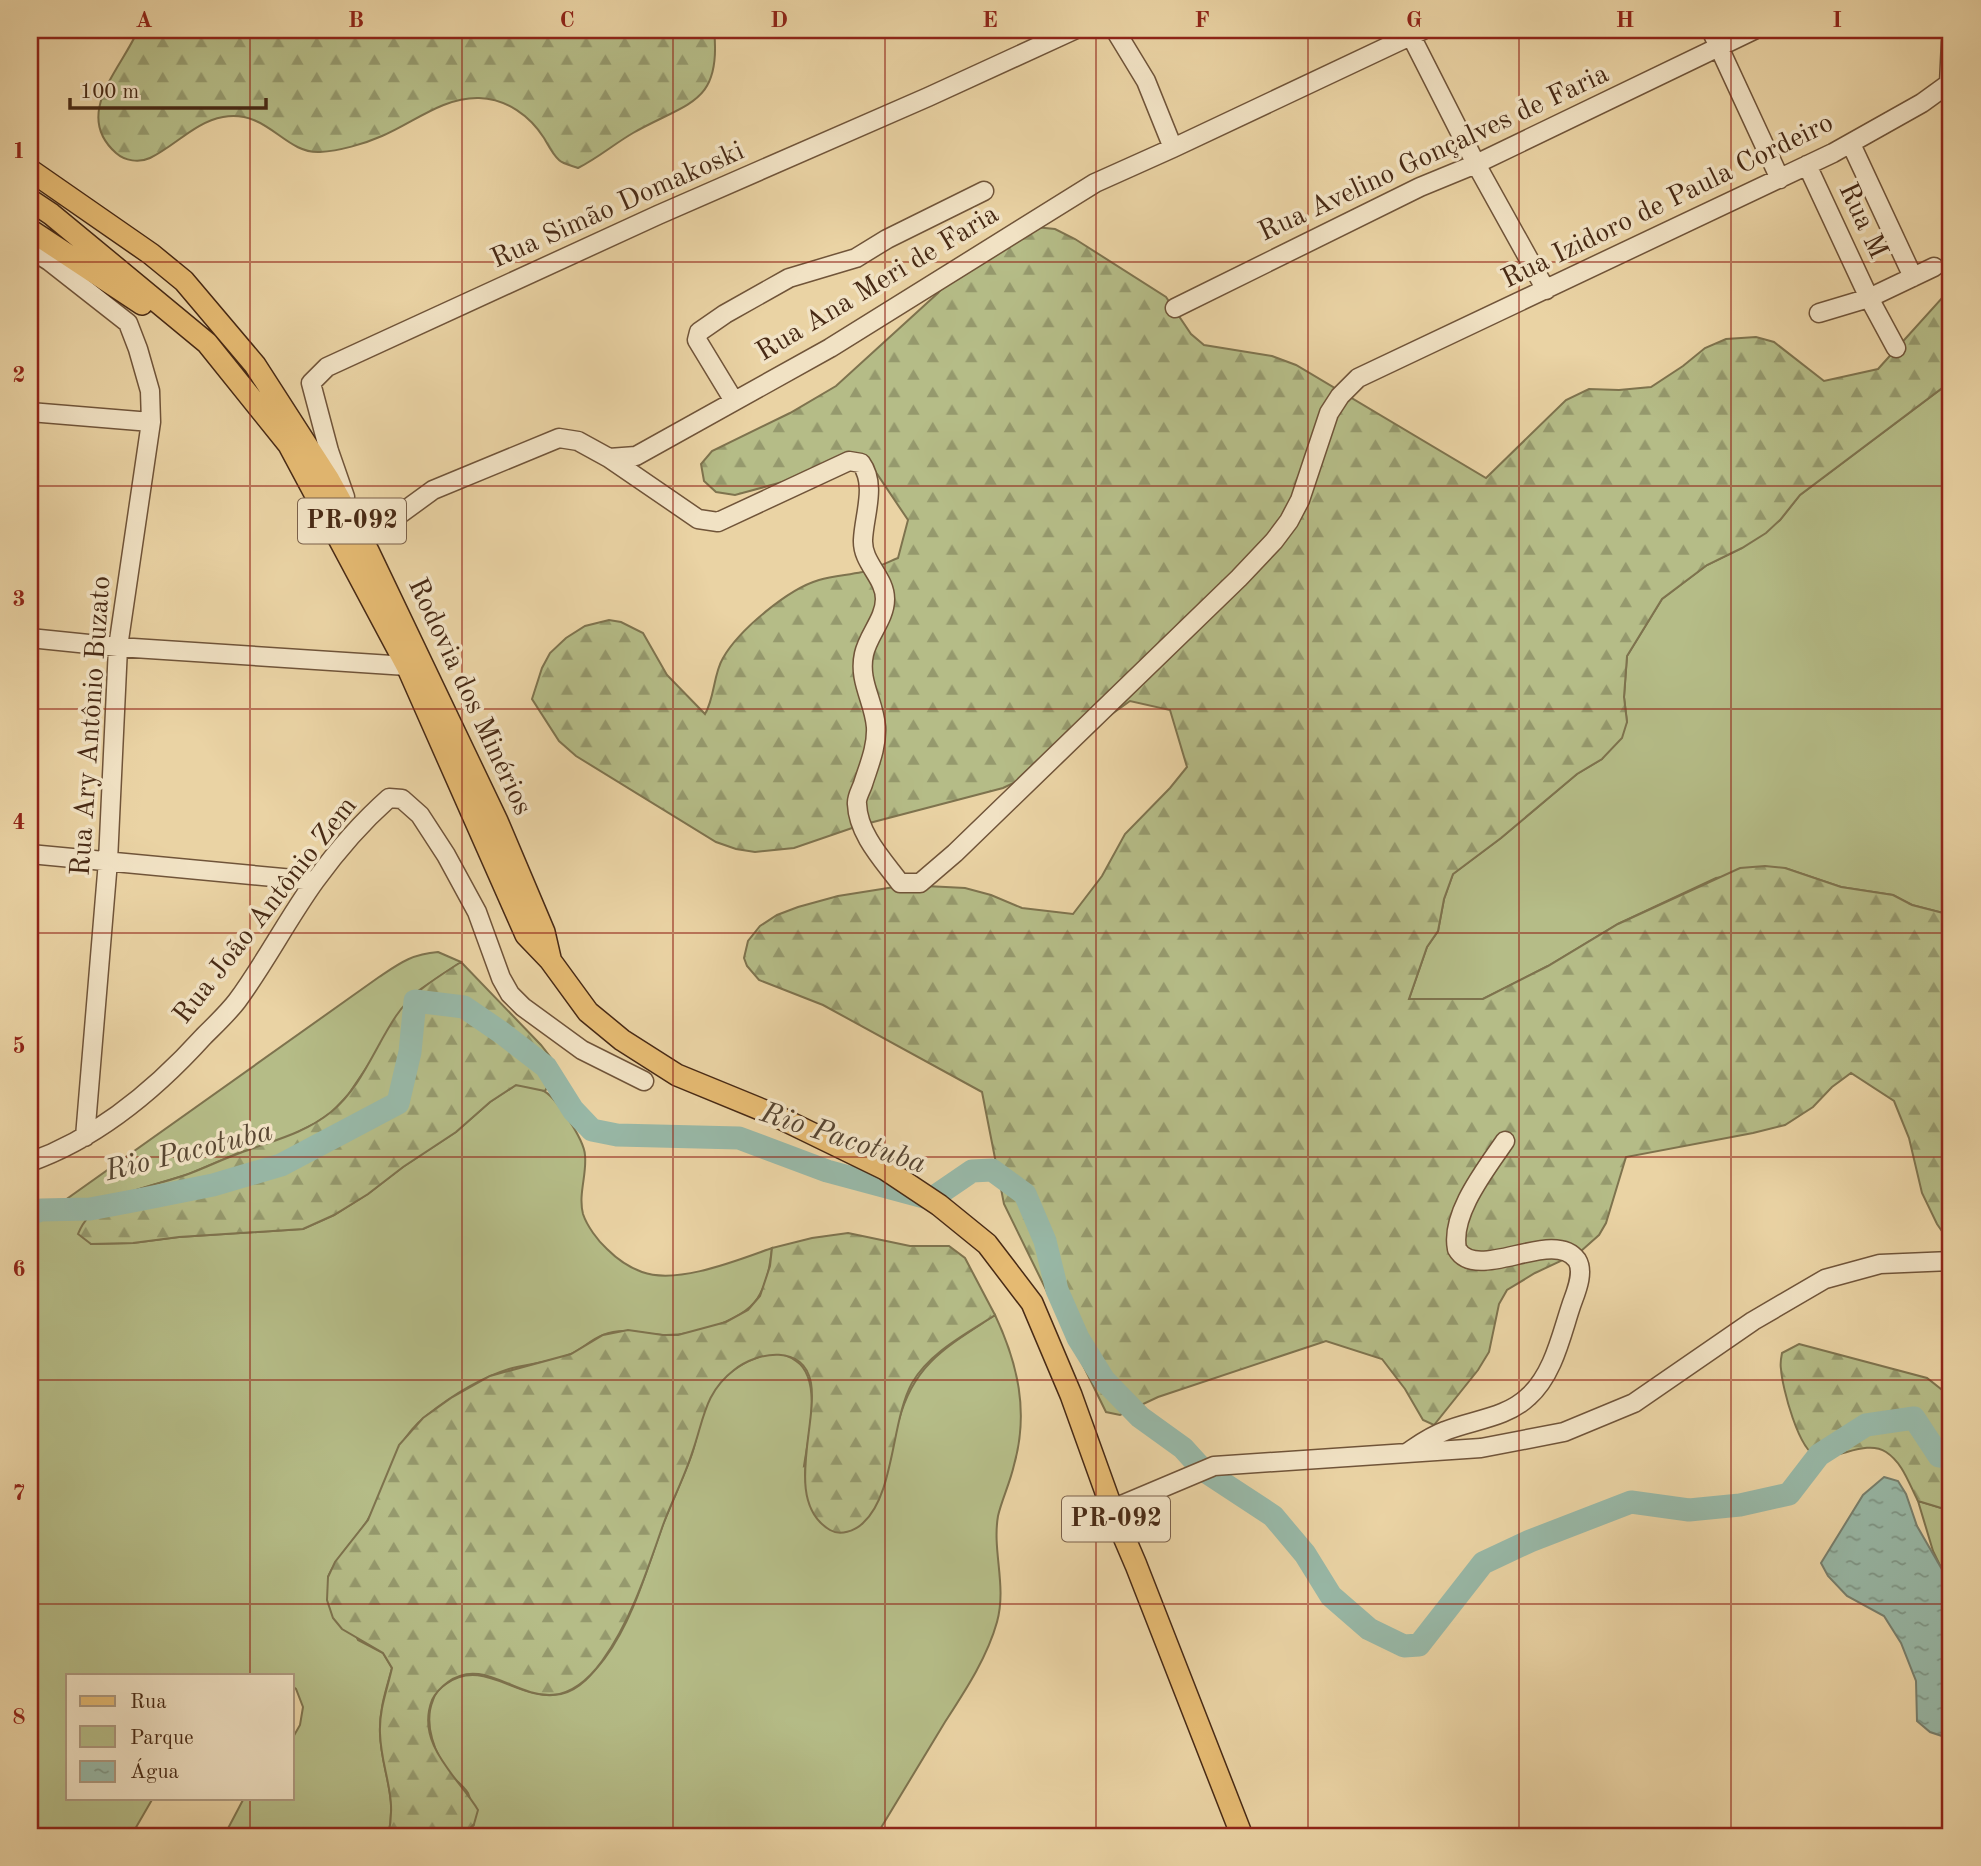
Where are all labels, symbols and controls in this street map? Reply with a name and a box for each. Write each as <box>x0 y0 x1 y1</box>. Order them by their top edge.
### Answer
text: A <box>135 9 153 32</box>
text: B <box>348 9 364 32</box>
text: C <box>559 9 575 32</box>
text: D <box>770 9 788 32</box>
text: E <box>982 9 998 32</box>
text: F <box>1194 9 1210 32</box>
text: G <box>1406 9 1422 32</box>
text: H <box>1616 9 1634 32</box>
text: I <box>1832 9 1842 32</box>
street label: Rua Avelino Gonçalves de Faria <box>1255 60 1614 248</box>
scale bar <box>70 66 266 110</box>
text: 100 m <box>80 82 139 103</box>
street label: Rua Izidoro de Paula Cordeiro <box>1498 109 1838 295</box>
street label: Rua Simão Domakoski <box>487 138 749 274</box>
text: 1 <box>12 140 26 163</box>
street label: Rua M <box>1832 179 1892 263</box>
street label: Rua Ana Meri de Faria <box>752 201 1004 367</box>
text: 2 <box>12 364 26 387</box>
road number: PR-092 <box>298 499 406 544</box>
street label: Rodovia dos Minérios <box>402 574 536 820</box>
street label: Rua Ary Antônio Buzato <box>68 575 116 877</box>
text: 3 <box>12 588 26 611</box>
street label: Rua João Antônio Zem <box>169 792 363 1030</box>
text: 4 <box>12 811 26 834</box>
text: 5 <box>12 1035 26 1058</box>
water label: Rio Pacotuba <box>756 1098 929 1180</box>
water label: Rio Pacotuba <box>101 1117 276 1188</box>
text: 6 <box>12 1258 26 1281</box>
text: 7 <box>12 1482 26 1505</box>
road number: PR-092 <box>1062 1496 1170 1542</box>
legend <box>66 1674 294 1800</box>
text: Rua <box>130 1692 167 1713</box>
text: 8 <box>12 1706 26 1729</box>
text: Parque <box>130 1728 194 1749</box>
text: Água <box>130 1758 179 1783</box>

